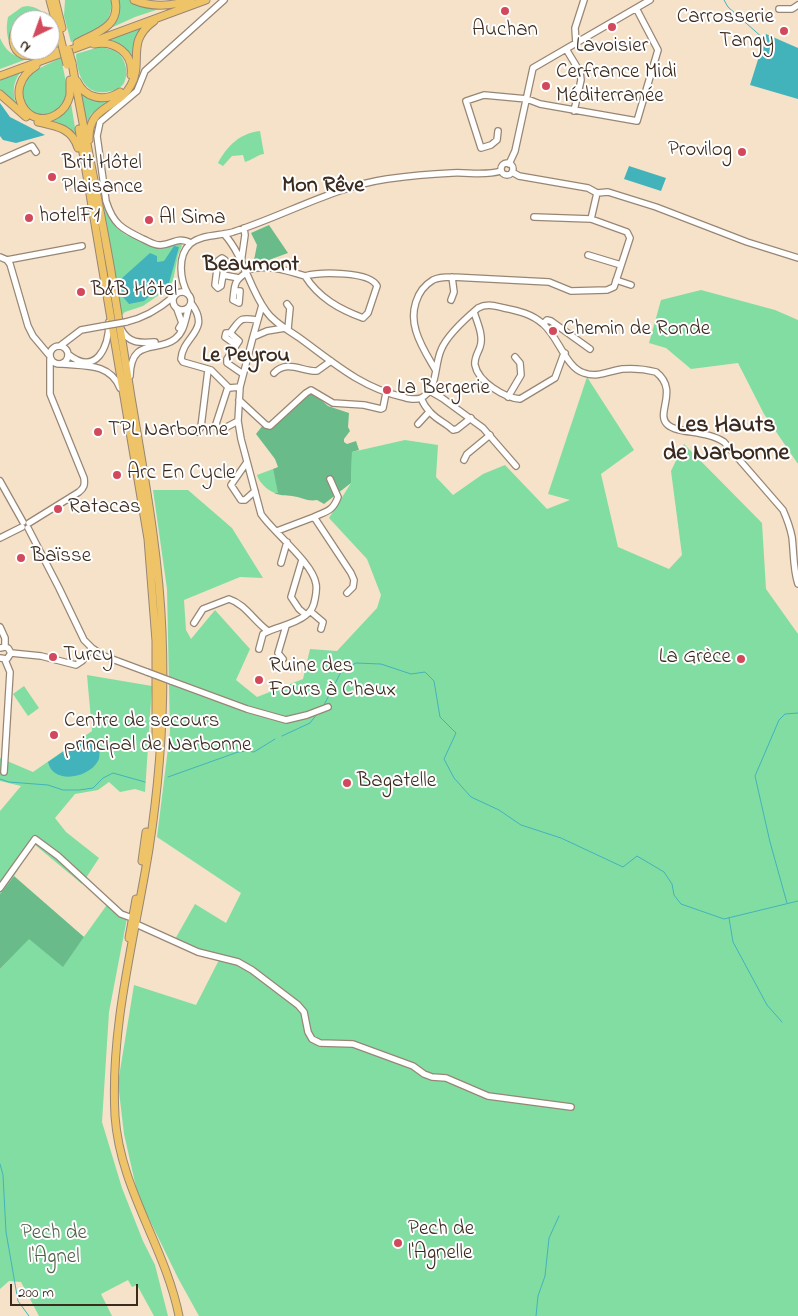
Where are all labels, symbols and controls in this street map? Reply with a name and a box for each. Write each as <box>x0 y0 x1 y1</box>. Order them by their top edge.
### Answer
marker: Auchan <box>499 5 511 17</box>
place label: Carrosserie Tangy <box>677 6 774 56</box>
north arrow <box>10 10 60 60</box>
place label: Auchan <box>472 19 538 45</box>
marker: Lavoisier <box>606 21 618 33</box>
marker: Carrosserie Tangy <box>778 25 790 37</box>
text: N <box>15 35 36 57</box>
place label: Lavoisier <box>576 35 648 61</box>
place label: Cerfrance Midi Méditerranée <box>556 61 677 111</box>
marker: Cerfrance Midi Méditerranée <box>540 80 552 92</box>
place label: Provilog <box>668 139 732 165</box>
marker: Provilog <box>736 146 748 158</box>
place label: Brit Hôtel Plaisance <box>62 152 143 202</box>
marker: Brit Hôtel Plaisance <box>46 171 58 183</box>
district label: Mon Rêve <box>282 174 364 200</box>
place label: hotelF1 <box>39 205 100 231</box>
place label: Al Sima <box>159 207 226 233</box>
marker: hotelF1 <box>23 212 35 224</box>
marker: Al Sima <box>143 214 155 226</box>
district label: Beaumont <box>203 253 299 279</box>
place label: B&B Hôtel <box>91 279 177 305</box>
marker: B&B Hôtel <box>75 286 87 298</box>
place label: Chemin de Ronde <box>563 318 710 344</box>
marker: Chemin de Ronde <box>547 325 559 337</box>
district label: Le Peyrou <box>202 344 290 370</box>
place label: La Bergerie <box>397 377 490 403</box>
marker: La Bergerie <box>381 384 393 396</box>
district label: Les Hauts de Narbonne <box>663 413 789 469</box>
place label: TPL Narbonne <box>108 419 228 445</box>
marker: TPL Narbonne <box>92 426 104 438</box>
place label: Arc En Cycle <box>127 462 235 488</box>
marker: Arc En Cycle <box>111 469 123 481</box>
place label: Ratacas <box>68 496 141 522</box>
marker: Ratacas <box>52 503 64 515</box>
place label: Baïsse <box>31 545 91 571</box>
marker: Baïsse <box>15 552 27 564</box>
place label: Turcy <box>63 644 113 670</box>
place label: La Grèce <box>659 646 731 672</box>
marker: Turcy <box>47 651 59 663</box>
marker: La Grèce <box>735 653 747 665</box>
place label: Ruine des Fours à Chaux <box>269 655 396 705</box>
marker: Ruine des Fours à Chaux <box>253 674 265 686</box>
place label: Centre de secours principal de Narbonne <box>64 710 251 760</box>
marker: Centre de secours principal de Narbonne <box>48 729 60 741</box>
place label: Bagatelle <box>357 770 436 796</box>
marker: Bagatelle <box>341 777 353 789</box>
place label: Pech de l'Agnelle <box>408 1218 474 1268</box>
park label: Pech de l'Agnel <box>21 1222 87 1272</box>
marker: Pech de l'Agnelle <box>392 1237 404 1249</box>
scale bar <box>12 1274 140 1306</box>
text: 200 m <box>18 1282 54 1304</box>

